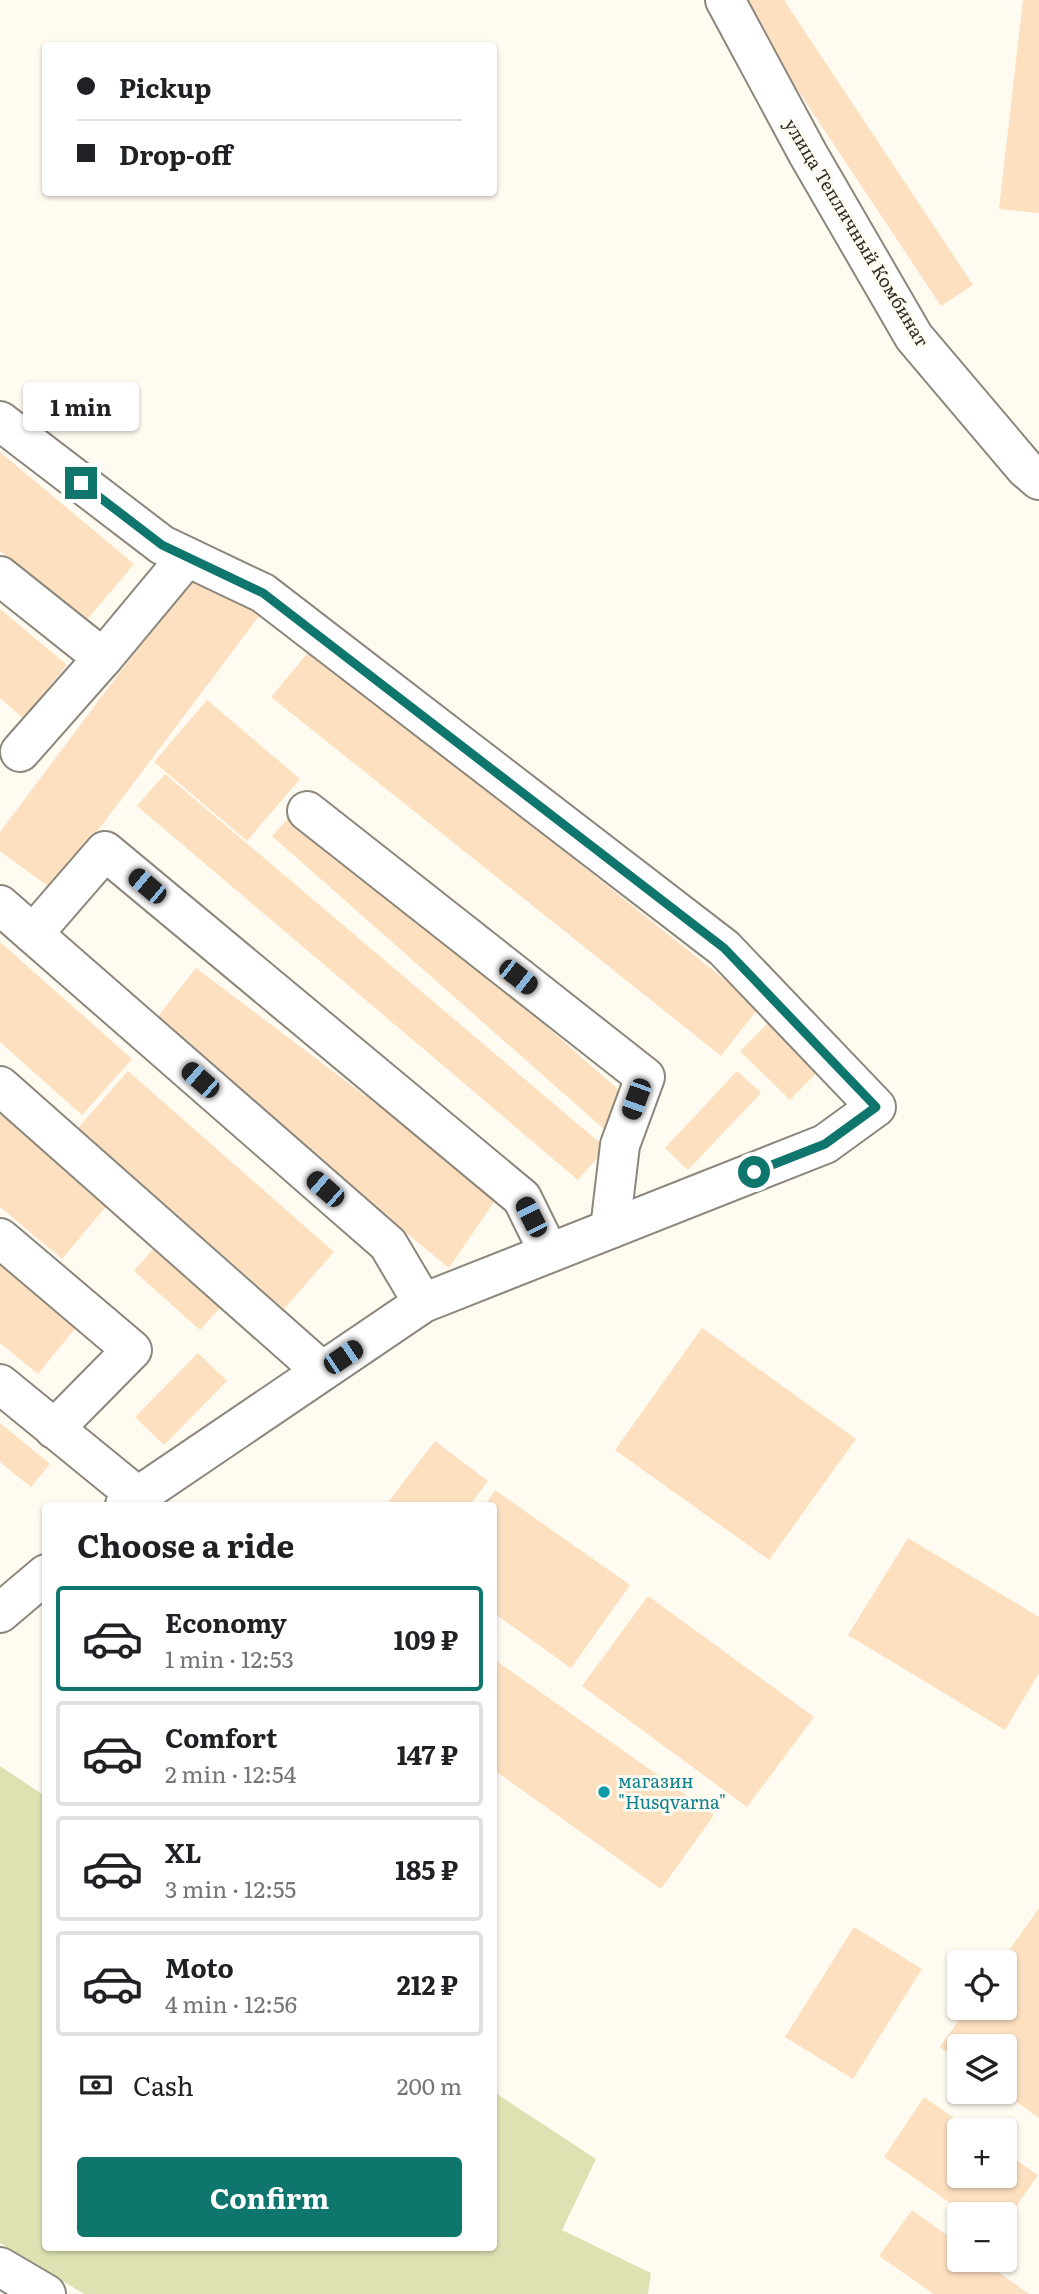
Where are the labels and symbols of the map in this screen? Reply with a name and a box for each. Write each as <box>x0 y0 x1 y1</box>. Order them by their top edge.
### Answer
street label: улица Тепличный Комбинат <box>778 113 936 352</box>
callout: 1 min <box>23 382 139 430</box>
route end <box>65 467 97 499</box>
car <box>125 864 170 908</box>
car <box>495 956 542 998</box>
car <box>178 1058 223 1102</box>
car <box>619 1076 654 1122</box>
route start <box>738 1156 770 1188</box>
car <box>303 1167 348 1211</box>
car <box>513 1194 550 1240</box>
car <box>320 1337 367 1377</box>
place label: магазин "Husqvarna" <box>618 1767 726 1815</box>
marker: магазин "Husqvarna" <box>596 1784 612 1800</box>

